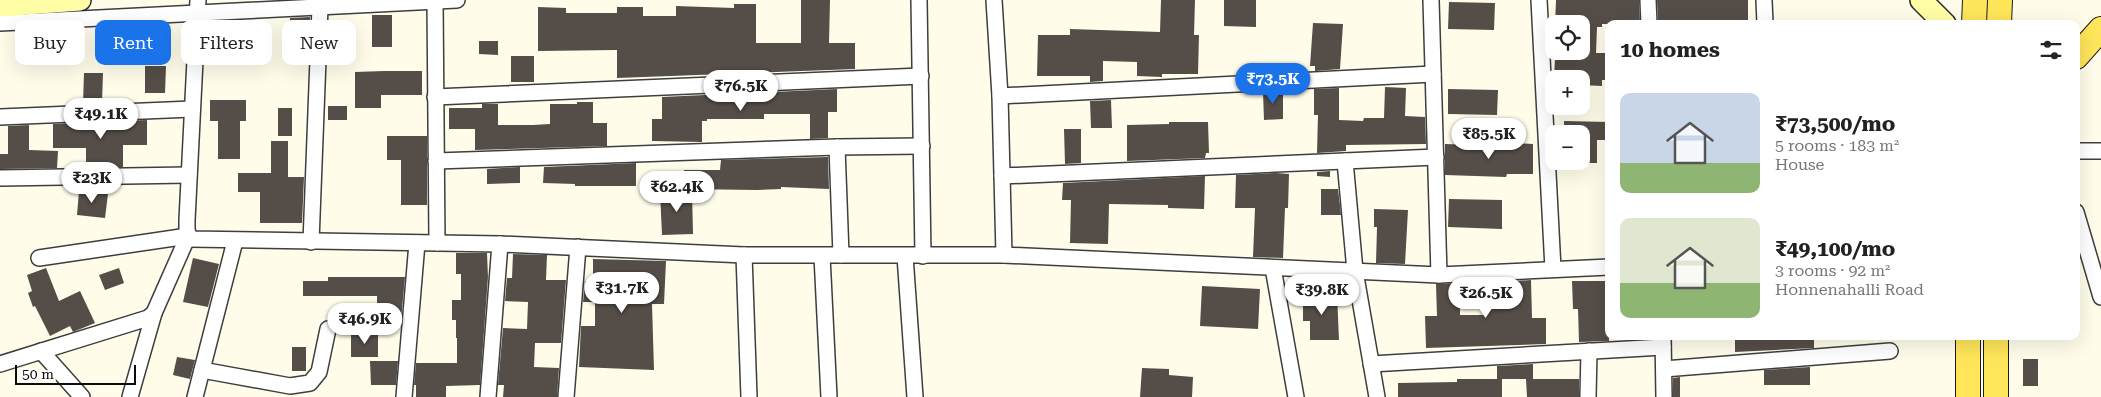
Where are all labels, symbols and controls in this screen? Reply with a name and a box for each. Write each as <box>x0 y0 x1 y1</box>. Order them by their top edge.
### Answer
map controls <box>1545 15 1590 170</box>
button: locate <box>1545 15 1590 60</box>
chip: Buy <box>15 20 85 65</box>
chip: Rent <box>95 20 171 65</box>
chip: Filters <box>181 20 272 65</box>
chip: New <box>282 20 356 65</box>
icon: filters <box>2037 36 2065 64</box>
text: 10 homes <box>1620 38 1720 62</box>
pin: ₹73.5K <box>1232 62 1314 105</box>
text: ₹73.5K <box>1246 69 1300 88</box>
pin: ₹76.5K <box>700 70 782 112</box>
button: + <box>1545 70 1590 115</box>
text: ₹76.5K <box>714 76 768 95</box>
pin: ₹49.1K <box>60 98 142 140</box>
text: ₹49.1K <box>74 104 128 123</box>
text: ₹73,500/mo <box>1775 112 1895 136</box>
icon: home <box>1660 113 1720 173</box>
pin: ₹85.5K <box>1448 118 1530 160</box>
text: ₹85.5K <box>1462 124 1516 143</box>
button: − <box>1545 125 1590 170</box>
text: 5 rooms · 183 m² <box>1775 136 1899 155</box>
text: House <box>1775 155 1824 174</box>
pin: ₹23K <box>62 162 122 204</box>
text: ₹23K <box>72 168 112 187</box>
pin: ₹62.4K <box>636 170 718 213</box>
text: ₹62.4K <box>650 177 704 196</box>
text: ₹49,100/mo <box>1775 237 1895 261</box>
icon: home <box>1660 238 1720 298</box>
text: 3 rooms · 92 m² <box>1775 261 1890 280</box>
pin: ₹31.7K <box>581 272 663 314</box>
pin: ₹39.8K <box>1281 274 1363 316</box>
pin: ₹26.5K <box>1445 276 1527 319</box>
text: ₹31.7K <box>595 278 649 297</box>
text: ₹39.8K <box>1295 280 1349 299</box>
text: Honnenahalli Road <box>1775 280 1924 299</box>
text: ₹26.5K <box>1459 283 1513 302</box>
pin: ₹46.9K <box>324 302 406 345</box>
text: ₹46.9K <box>338 309 392 328</box>
scale bar <box>15 362 136 385</box>
text: 50 m <box>22 366 54 382</box>

